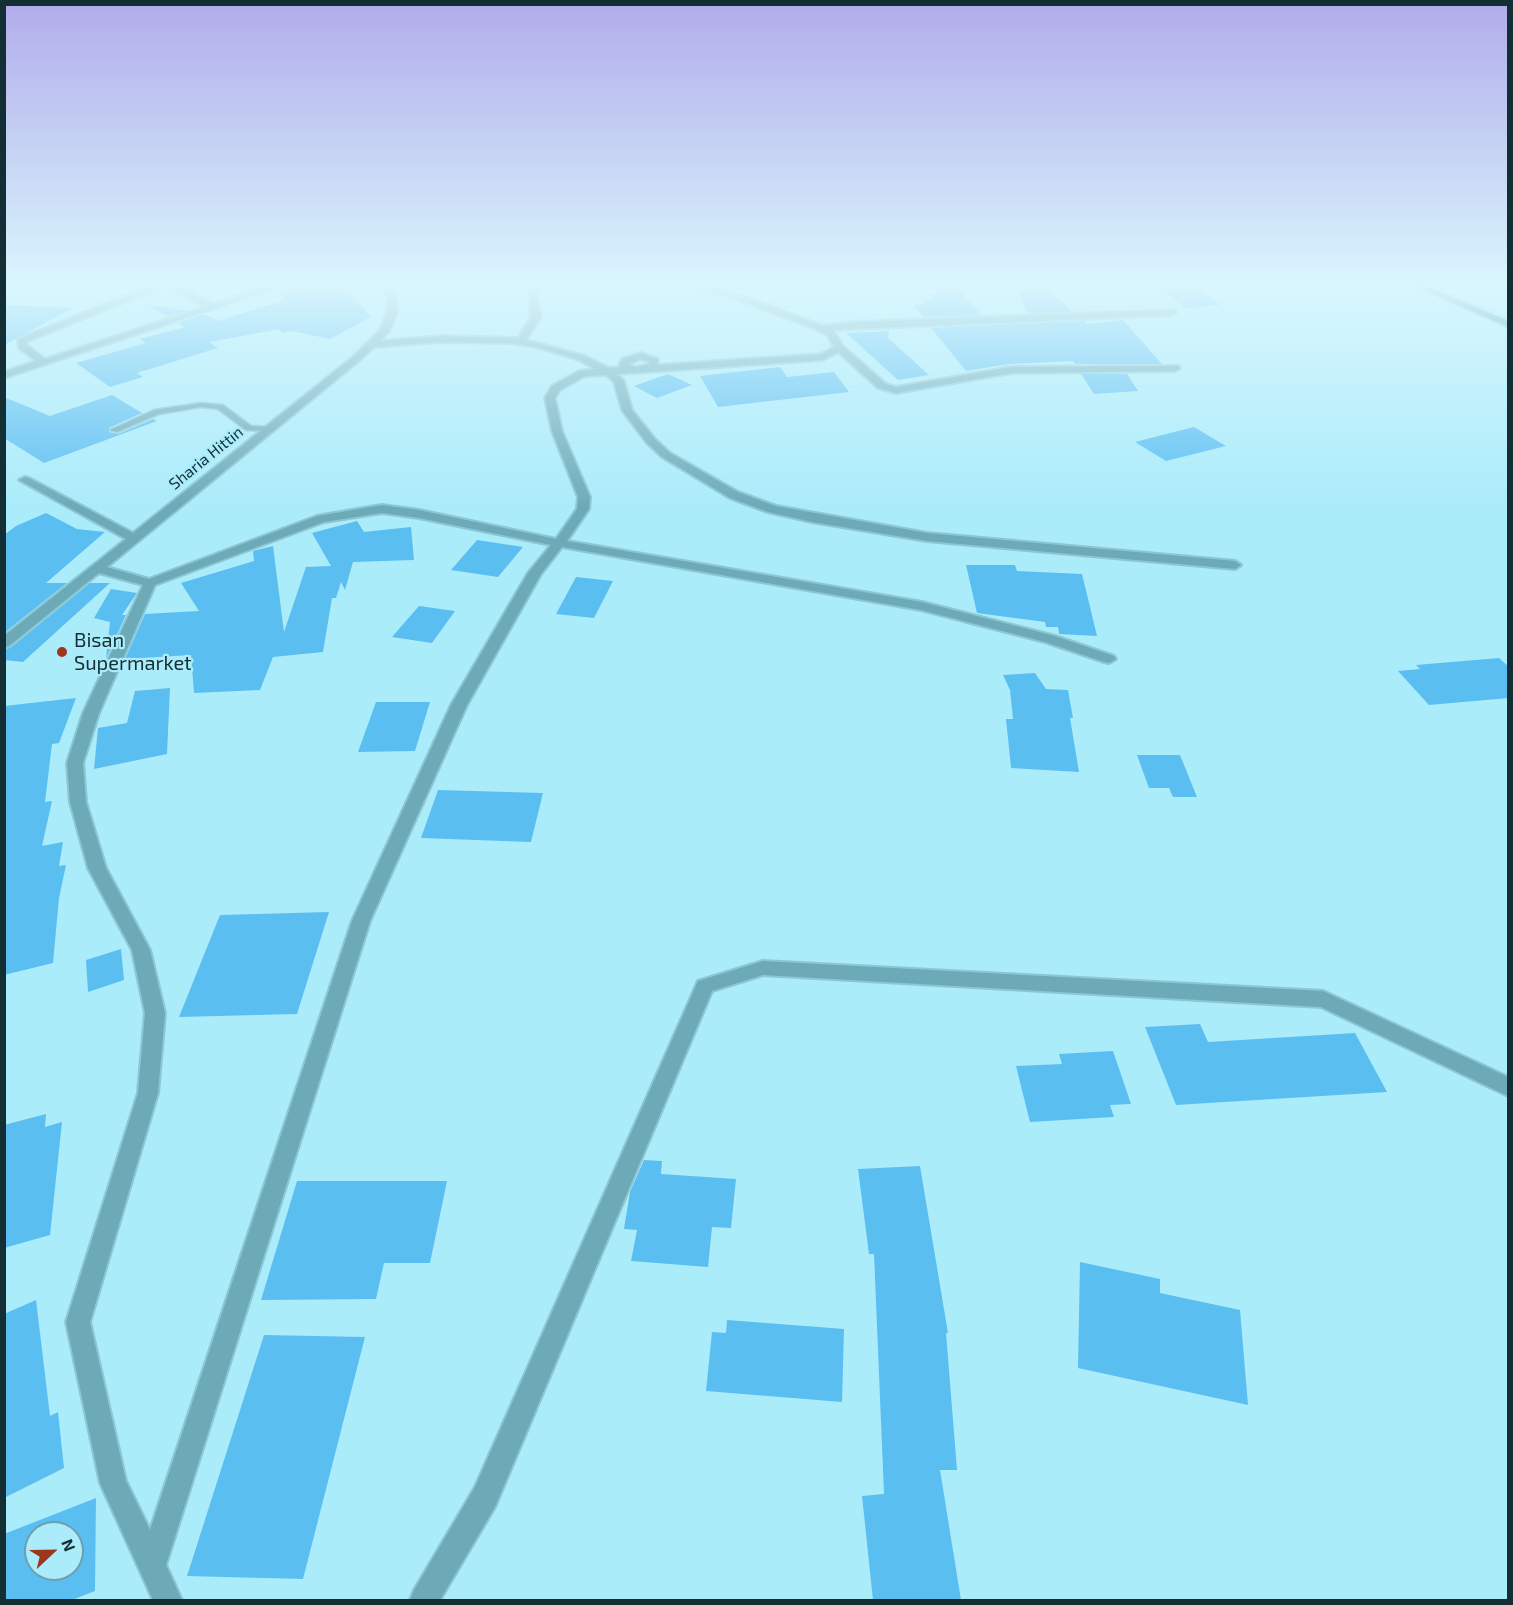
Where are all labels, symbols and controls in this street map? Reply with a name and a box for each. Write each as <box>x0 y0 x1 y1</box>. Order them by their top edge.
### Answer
street label: Sharia Hittin <box>165 422 247 494</box>
place label: Bisan Supermarket <box>74 628 192 675</box>
marker: Bisan Supermarket <box>55 645 69 659</box>
north arrow <box>24 1521 84 1581</box>
text: N <box>58 1536 80 1554</box>

